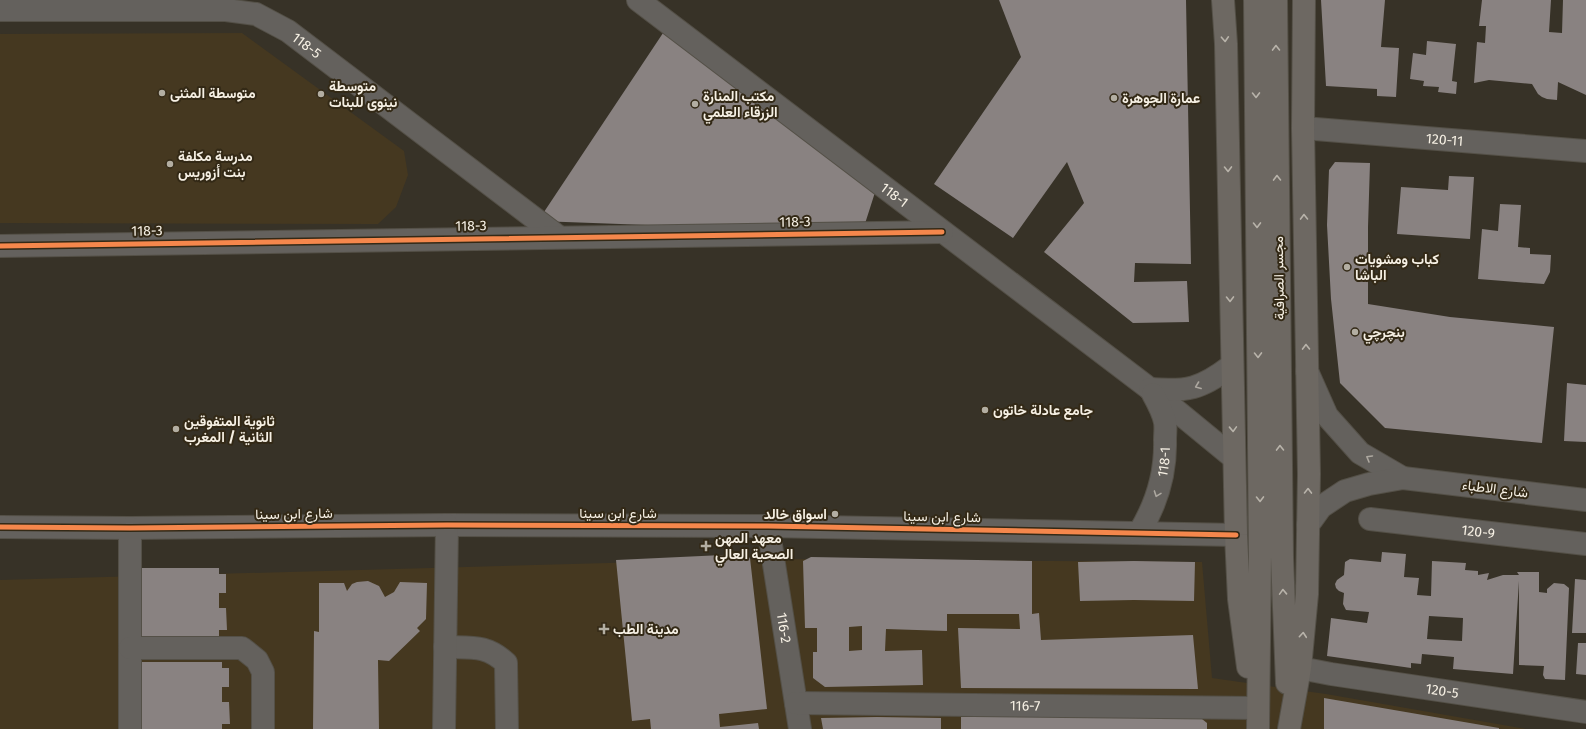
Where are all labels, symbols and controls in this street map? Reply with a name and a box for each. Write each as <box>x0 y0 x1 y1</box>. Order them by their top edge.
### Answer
street label: 118-5 <box>289 29 325 62</box>
one-way arrow <box>1221 36 1230 42</box>
one-way arrow <box>1272 45 1280 51</box>
place label: متوسطة نينوى للبنات <box>329 78 397 111</box>
place label: متوسطة المثنى <box>170 85 256 102</box>
marker: متوسطة المثنى <box>157 88 167 98</box>
place label: مكتب المنارة الزرقاء العلمي <box>703 88 778 124</box>
marker: متوسطة نينوى للبنات <box>316 89 326 99</box>
place label: عمارة الجوهرة <box>1122 90 1200 107</box>
one-way arrow <box>1251 92 1260 98</box>
marker: عمارة الجوهرة <box>1109 93 1119 103</box>
marker: مكتب المنارة الزرقاء العلمي <box>690 99 700 109</box>
street label: 120-11 <box>1425 130 1464 149</box>
place label: مدرسة مكلفة بنت أزوريس <box>178 148 253 181</box>
marker: مدرسة مكلفة بنت أزوريس <box>165 159 175 169</box>
one-way arrow <box>1224 166 1232 172</box>
one-way arrow <box>1273 175 1282 181</box>
street label: 118-1 <box>877 179 912 211</box>
street label: 118-3 <box>779 213 811 231</box>
one-way arrow <box>1300 214 1308 220</box>
street label: 118-3 <box>455 217 487 235</box>
street label: 118-3 <box>131 222 163 240</box>
one-way arrow <box>1253 222 1261 228</box>
street label: مجسر الصرافية <box>1270 236 1288 320</box>
place label: كباب ومشويات الباشا <box>1355 251 1439 284</box>
marker: كباب ومشويات الباشا <box>1342 262 1352 272</box>
one-way arrow <box>1226 296 1234 302</box>
place label: بنچرچي <box>1363 324 1405 344</box>
marker: بنچرچي <box>1350 327 1360 337</box>
one-way arrow <box>1302 344 1311 350</box>
one-way arrow <box>1254 352 1262 358</box>
one-way arrow <box>1195 381 1202 389</box>
place label: جامع عادلة خاتون <box>993 402 1093 420</box>
marker: جامع عادلة خاتون <box>980 405 990 415</box>
place label: ثانوية المتفوقين الثانية / المغرب <box>184 413 275 446</box>
marker: ثانوية المتفوقين الثانية / المغرب <box>171 424 181 434</box>
one-way arrow <box>1229 426 1237 432</box>
one-way arrow <box>1276 445 1284 451</box>
street label: 118-1 <box>1153 446 1174 478</box>
one-way arrow <box>1366 456 1374 463</box>
street label: شارع الاطباء <box>1461 477 1529 503</box>
one-way arrow <box>1304 488 1313 494</box>
one-way arrow <box>1154 491 1162 498</box>
one-way arrow <box>1256 496 1264 502</box>
street label: شارع ابن سينا <box>255 505 333 525</box>
street label: شارع ابن سينا <box>579 505 657 524</box>
place label: اسواق خالد <box>764 506 827 523</box>
street label: شارع ابن سينا <box>903 508 981 528</box>
marker: اسواق خالد <box>830 509 840 519</box>
street label: 120-9 <box>1461 521 1496 542</box>
place label: معهد المهن الصحية العالي <box>715 530 793 566</box>
marker: معهد المهن الصحية العالي <box>700 540 712 552</box>
one-way arrow <box>1279 589 1287 595</box>
street label: 116-2 <box>773 611 795 645</box>
place label: مدينة الطب <box>613 621 679 638</box>
marker: مدينة الطب <box>598 623 610 635</box>
one-way arrow <box>1298 632 1307 638</box>
street label: 120-5 <box>1424 680 1460 701</box>
street label: 116-7 <box>1010 697 1040 714</box>

